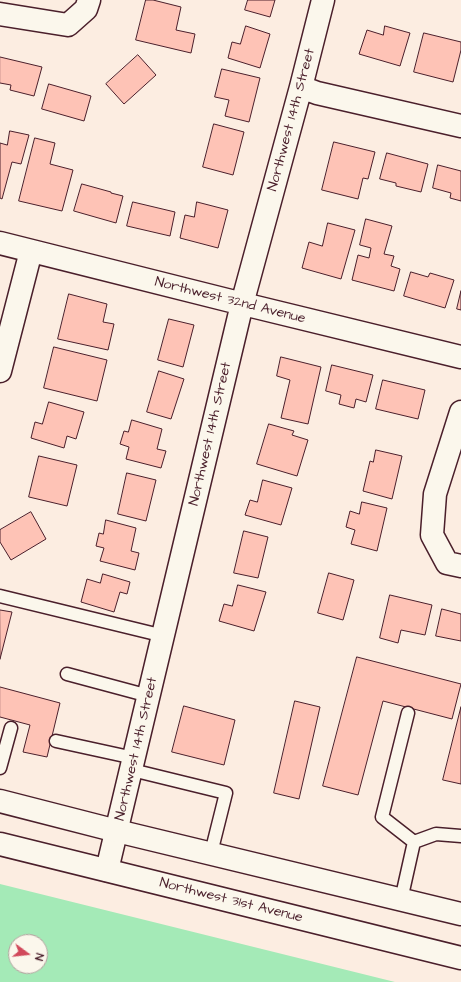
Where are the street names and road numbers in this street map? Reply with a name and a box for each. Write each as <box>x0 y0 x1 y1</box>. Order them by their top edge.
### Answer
street label: Northwest 14th Street <box>265 47 319 193</box>
street label: Northwest 32nd Avenue <box>153 274 307 328</box>
street label: Northwest 14th Street <box>186 361 236 507</box>
street label: Northwest 14th Street <box>112 676 162 822</box>
street label: Northwest 31st Avenue <box>158 875 304 927</box>

